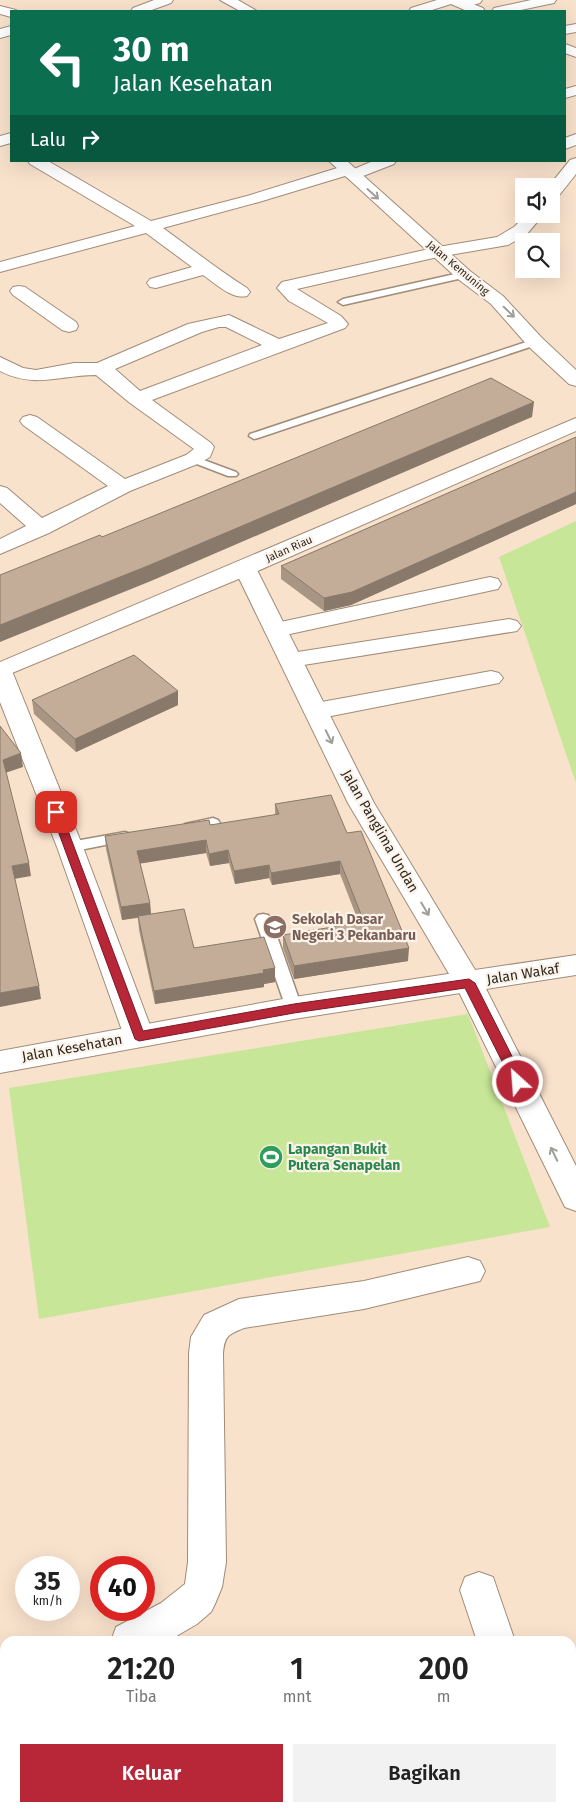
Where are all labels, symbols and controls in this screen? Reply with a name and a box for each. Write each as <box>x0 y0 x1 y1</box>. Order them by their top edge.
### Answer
text: 30 m <box>113 28 190 70</box>
icon: left <box>30 30 95 95</box>
text: Jalan Kesehatan <box>113 70 273 97</box>
icon: right <box>76 125 104 153</box>
text: Lalu <box>30 128 66 151</box>
map controls <box>515 178 560 278</box>
button: sound <box>515 178 560 223</box>
one-way arrow <box>367 188 380 200</box>
button: search <box>515 233 560 278</box>
street label: Jalan Kemuning <box>424 238 492 298</box>
one-way arrow <box>502 306 515 318</box>
street label: Jalan Riau <box>264 533 314 565</box>
one-way arrow <box>324 729 334 744</box>
street label: Jalan Panglima Undan <box>338 767 422 895</box>
pin <box>35 791 77 833</box>
icon: arrive <box>42 798 70 826</box>
one-way arrow <box>420 902 430 916</box>
place label: Sekolah Dasar Negeri 3 Pekanbaru <box>292 911 416 944</box>
school or university icon: Sekolah Dasar Negeri 3 Pekanbaru <box>262 914 288 940</box>
street label: Jalan Wakaf <box>485 960 562 988</box>
street label: Jalan Kesehatan <box>20 1031 124 1065</box>
position arrow <box>491 1055 543 1107</box>
place label: Lapangan Bukit Putera Senapelan <box>288 1141 400 1174</box>
sports icon: Lapangan Bukit Putera Senapelan <box>258 1144 284 1170</box>
one-way arrow <box>549 1147 558 1162</box>
speed limit sign: 40 <box>90 1556 155 1621</box>
text: 35 <box>34 1567 61 1597</box>
text: km/h <box>33 1594 62 1608</box>
text: 21:20 <box>107 1651 175 1687</box>
text: 1 <box>290 1651 304 1687</box>
text: 200 <box>419 1651 469 1687</box>
text: Tiba <box>126 1687 157 1706</box>
text: mnt <box>283 1687 312 1706</box>
text: m <box>437 1687 451 1706</box>
button: Keluar <box>20 1744 283 1802</box>
button: Bagikan <box>293 1744 556 1802</box>

